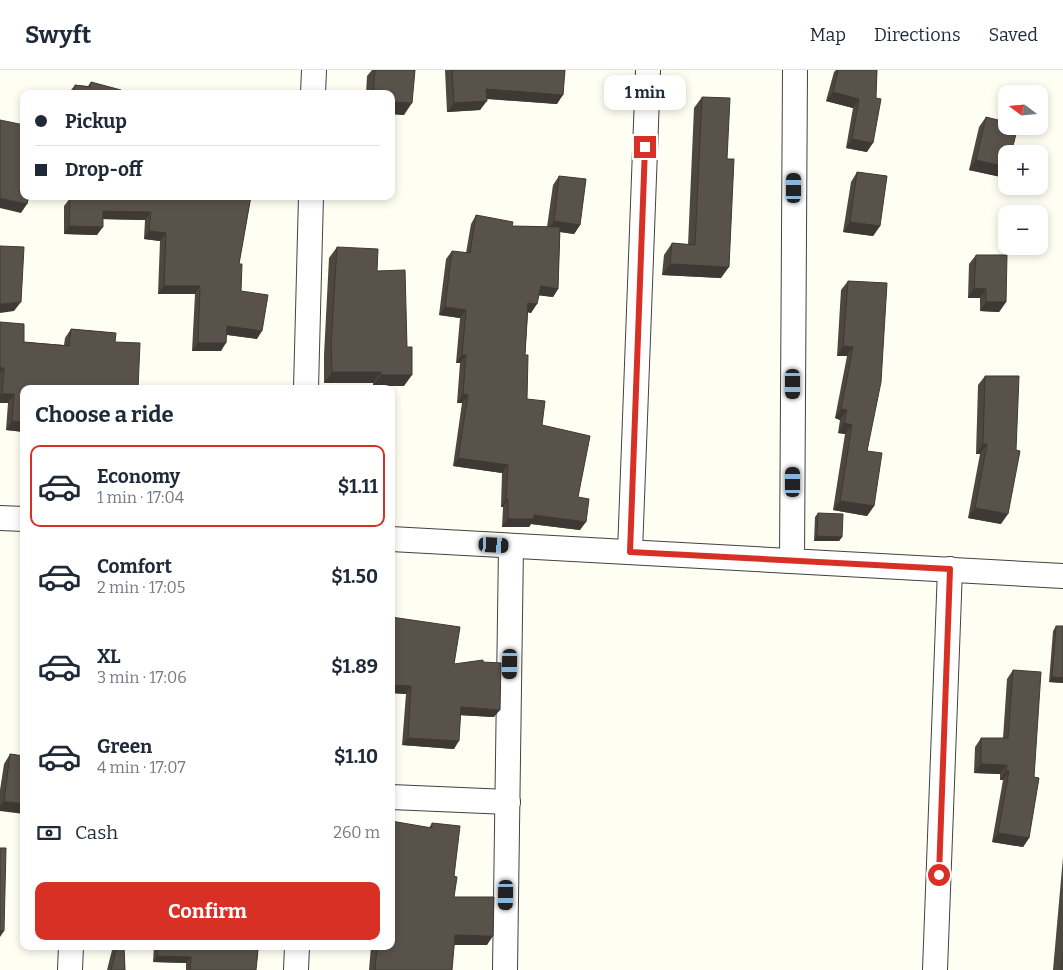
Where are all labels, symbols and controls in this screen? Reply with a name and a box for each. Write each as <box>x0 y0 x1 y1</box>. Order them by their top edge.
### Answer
text: Swyft <box>25 21 91 49</box>
text: Map <box>810 24 846 46</box>
text: Directions <box>874 24 961 46</box>
text: Saved <box>989 24 1038 46</box>
callout: 1 min <box>604 75 686 110</box>
text: 1 min <box>625 83 665 102</box>
north arrow <box>998 85 1048 135</box>
map controls <box>998 85 1048 255</box>
text: Pickup <box>65 110 127 133</box>
route end <box>634 136 656 158</box>
button: + <box>998 145 1048 195</box>
text: Drop-off <box>65 158 143 181</box>
car <box>786 173 801 203</box>
button: − <box>998 205 1048 255</box>
car <box>785 369 800 399</box>
text: Choose a ride <box>35 401 174 428</box>
icon: car <box>37 464 82 509</box>
text: Economy <box>97 465 180 488</box>
car <box>785 467 800 497</box>
text: $1.11 <box>338 475 378 498</box>
text: 1 min · 17:04 <box>97 488 184 507</box>
car <box>478 537 509 553</box>
icon: car <box>37 554 82 599</box>
text: Comfort <box>97 555 172 578</box>
text: $1.50 <box>331 565 378 588</box>
text: 2 min · 17:05 <box>97 578 185 597</box>
icon: car <box>37 644 82 689</box>
text: XL <box>97 645 121 668</box>
car <box>502 649 517 679</box>
text: $1.89 <box>331 655 378 678</box>
text: 3 min · 17:06 <box>97 668 187 687</box>
icon: car <box>37 734 82 779</box>
text: Green <box>97 735 152 758</box>
text: $1.10 <box>334 745 378 768</box>
text: 4 min · 17:07 <box>97 758 186 777</box>
icon: cash <box>35 819 63 847</box>
text: Cash <box>75 821 118 844</box>
text: 260 m <box>333 823 380 842</box>
route start <box>928 864 950 886</box>
car <box>498 880 513 910</box>
button: Confirm <box>35 882 380 940</box>

